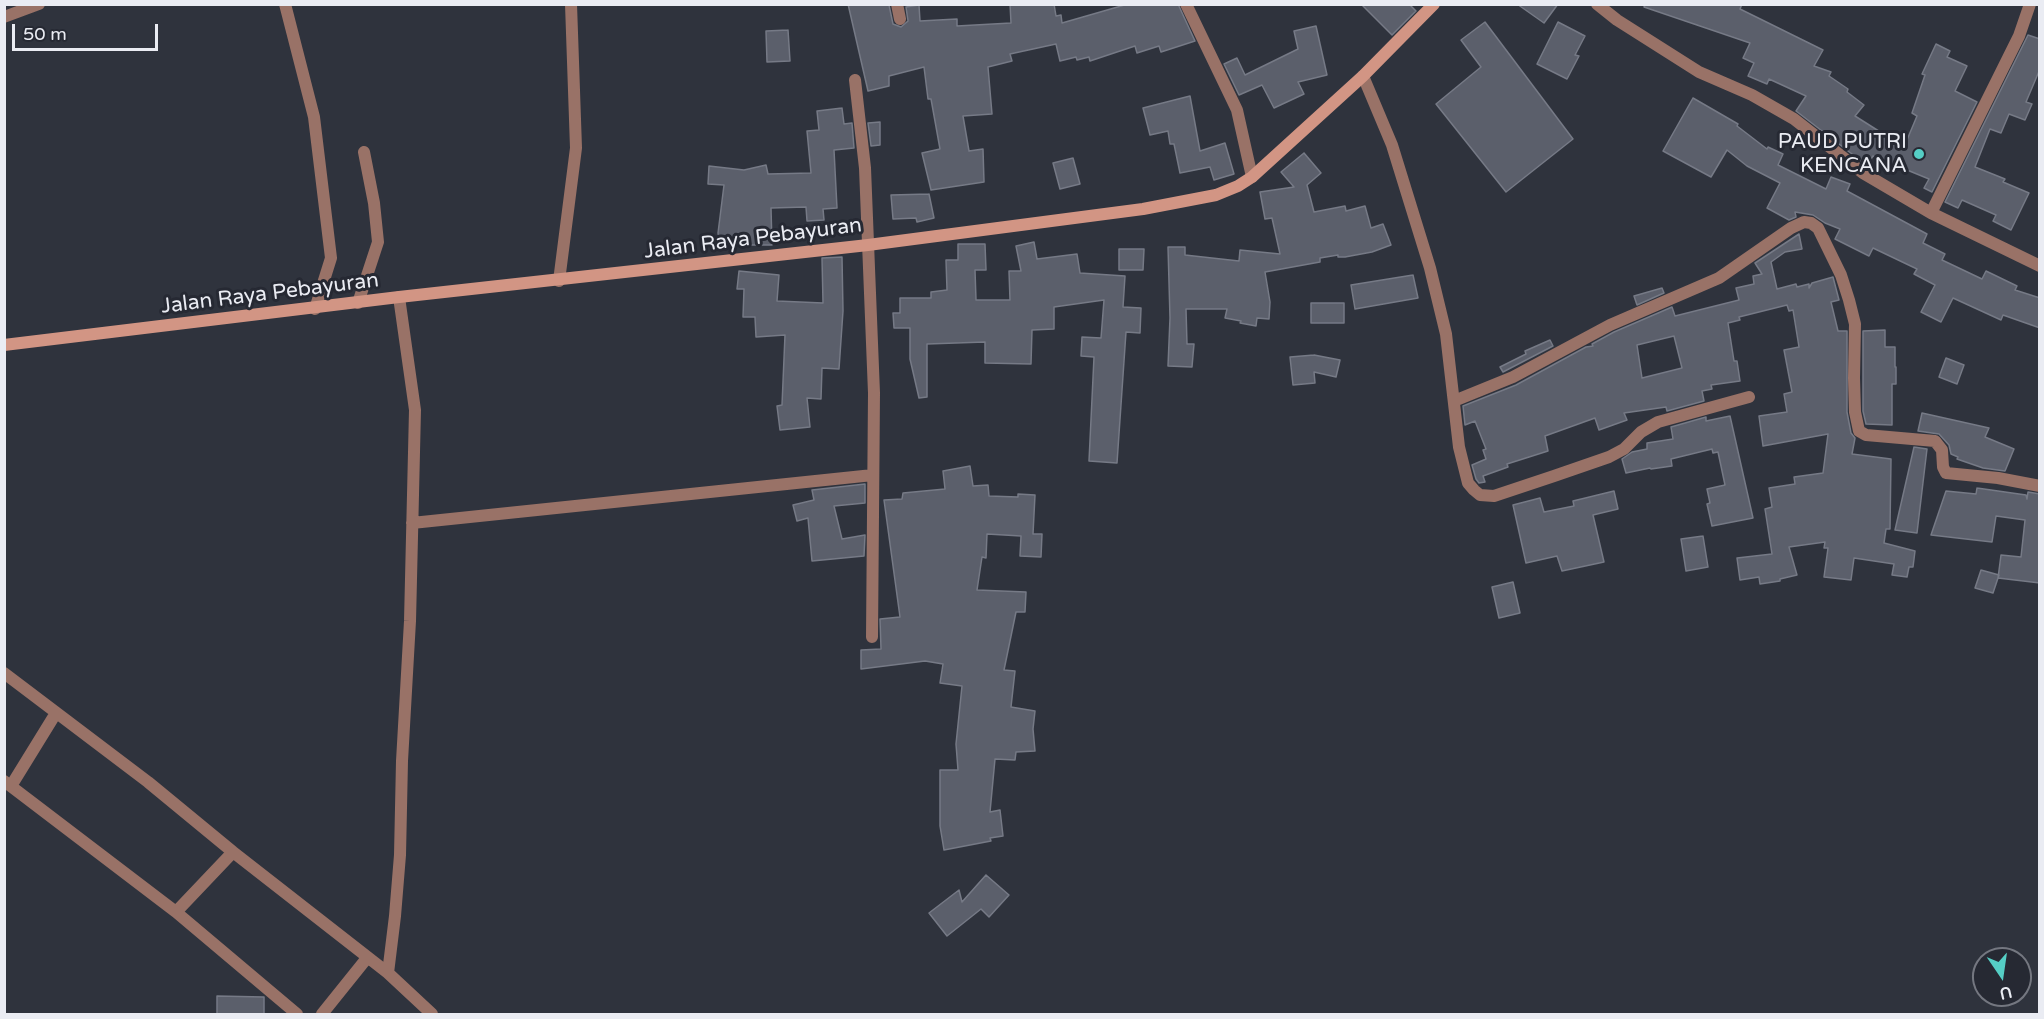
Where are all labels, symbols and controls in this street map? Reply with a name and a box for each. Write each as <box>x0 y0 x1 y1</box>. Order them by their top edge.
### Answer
scale bar <box>15 12 160 50</box>
text: 50 m <box>23 23 67 45</box>
place label: PAUD PUTRI KENCANA <box>1778 129 1907 179</box>
marker: PAUD PUTRI KENCANA <box>1912 147 1926 161</box>
street label: Jalan Raya Pebayuran <box>643 213 863 265</box>
street label: Jalan Raya Pebayuran <box>160 268 380 320</box>
north arrow <box>1972 947 2032 1007</box>
text: U <box>1997 981 2014 1004</box>

